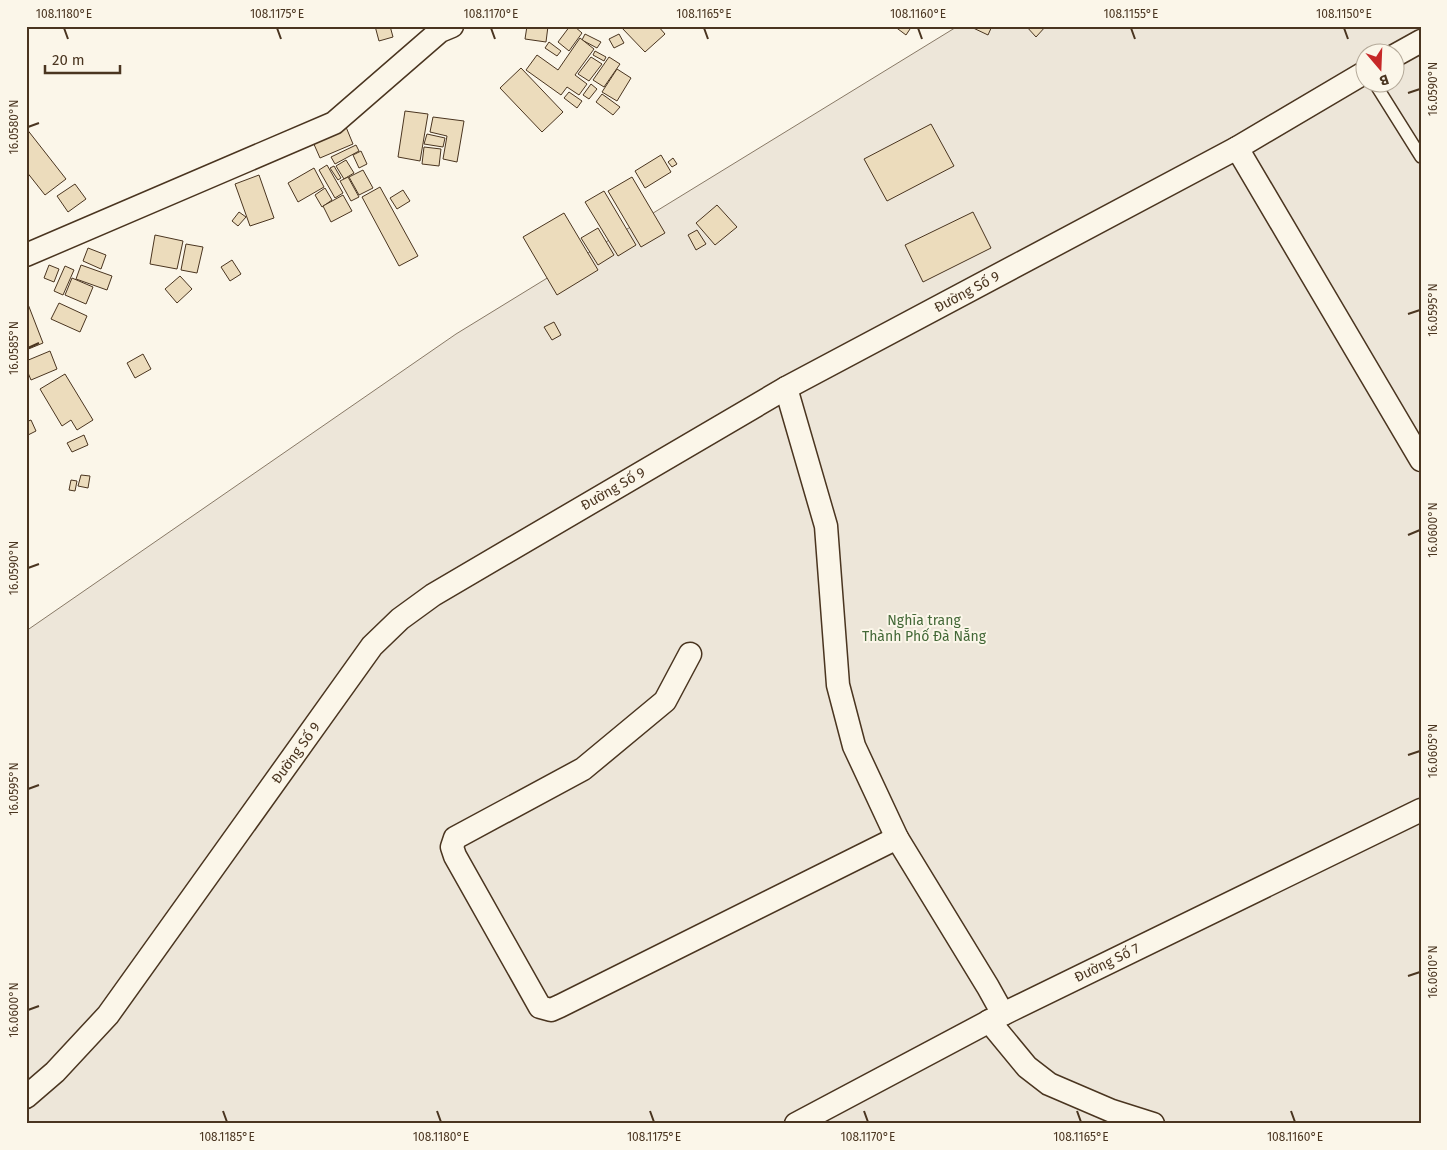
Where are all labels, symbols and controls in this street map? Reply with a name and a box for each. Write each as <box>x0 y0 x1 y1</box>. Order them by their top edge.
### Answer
text: 108.1180°E <box>36 7 92 21</box>
text: 108.1175°E <box>250 7 304 21</box>
text: 108.1170°E <box>464 7 518 21</box>
text: 108.1165°E <box>676 7 732 21</box>
text: 108.1160°E <box>890 7 946 21</box>
text: 108.1155°E <box>1104 7 1158 21</box>
text: 108.1150°E <box>1316 7 1372 21</box>
scale bar <box>45 42 120 74</box>
north arrow <box>1354 42 1404 92</box>
text: 20 m <box>52 51 85 69</box>
text: 16.0590°N <box>1426 62 1440 116</box>
text: B <box>1377 70 1391 89</box>
text: 16.0580°N <box>7 100 21 154</box>
street label: Đường Số 9 <box>931 267 1003 316</box>
text: 16.0595°N <box>1426 283 1440 337</box>
text: 16.0585°N <box>7 321 21 375</box>
street label: Đường Số 9 <box>577 463 648 514</box>
text: 16.0600°N <box>1426 502 1440 558</box>
text: 16.0590°N <box>7 541 21 595</box>
park label: Nghĩa trang Thành Phố Đà Nẵng <box>862 612 987 645</box>
street label: Đường Số 9 <box>267 718 324 787</box>
text: 16.0605°N <box>1426 724 1440 778</box>
text: 16.0595°N <box>7 762 21 816</box>
street label: Đường Số 7 <box>1071 939 1142 986</box>
text: 16.0610°N <box>1426 945 1440 999</box>
text: 16.0600°N <box>7 982 21 1038</box>
text: 108.1185°E <box>199 1130 255 1144</box>
text: 108.1180°E <box>413 1130 469 1144</box>
text: 108.1175°E <box>627 1130 681 1144</box>
text: 108.1170°E <box>841 1130 895 1144</box>
text: 108.1165°E <box>1053 1130 1109 1144</box>
text: 108.1160°E <box>1267 1130 1323 1144</box>

